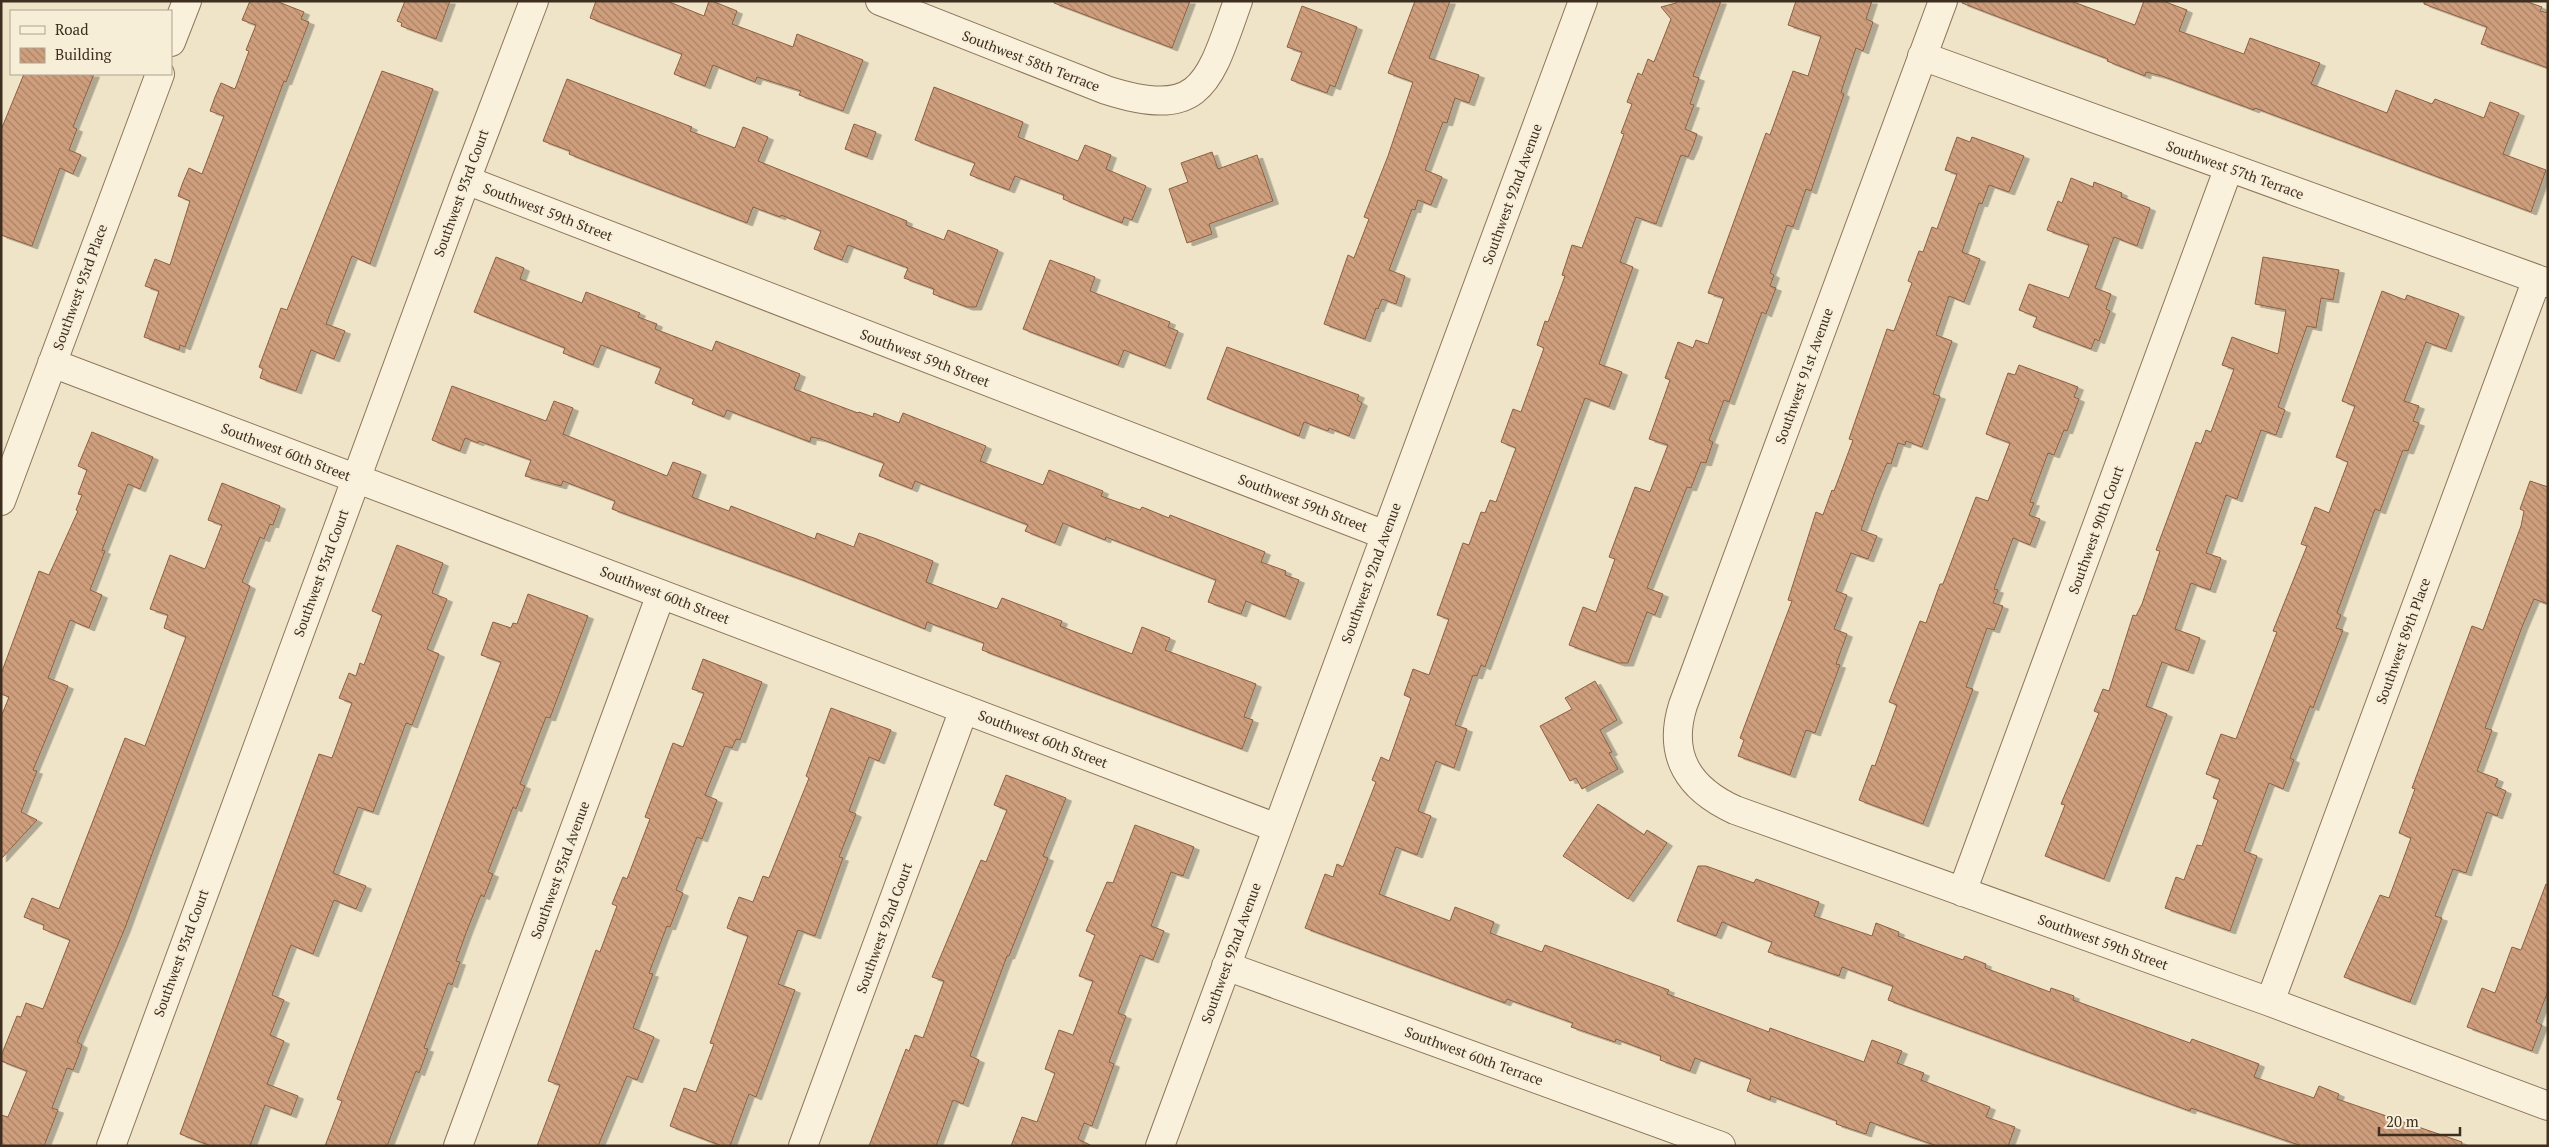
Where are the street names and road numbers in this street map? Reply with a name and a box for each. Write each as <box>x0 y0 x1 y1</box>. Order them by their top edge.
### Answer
street label: Southwest 58th Terrace <box>960 25 1103 96</box>
street label: Southwest 92nd Avenue <box>1477 121 1546 267</box>
street label: Southwest 93rd Court <box>429 125 493 259</box>
street label: Southwest 57th Terrace <box>2164 136 2307 203</box>
street label: Southwest 59th Street <box>481 178 617 245</box>
street label: Southwest 93rd Place <box>48 221 111 352</box>
street label: Southwest 91st Avenue <box>1770 305 1837 447</box>
street label: Southwest 59th Street <box>858 324 994 391</box>
street label: Southwest 60th Street <box>219 418 355 485</box>
street label: Southwest 90th Court <box>2063 462 2128 597</box>
street label: Southwest 59th Street <box>1236 469 1372 536</box>
street label: Southwest 92nd Avenue <box>1336 500 1405 646</box>
street label: Southwest 93rd Court <box>289 505 353 639</box>
street label: Southwest 60th Street <box>598 561 734 628</box>
street label: Southwest 89th Place <box>2371 575 2434 707</box>
street label: Southwest 60th Street <box>976 705 1112 772</box>
street label: Southwest 93rd Avenue <box>526 798 593 941</box>
street label: Southwest 92nd Court <box>851 859 916 996</box>
street label: Southwest 92nd Avenue <box>1196 880 1265 1026</box>
street label: Southwest 93rd Court <box>149 885 213 1019</box>
street label: Southwest 59th Street <box>2035 909 2172 974</box>
street label: Southwest 60th Terrace <box>1402 1022 1546 1089</box>

